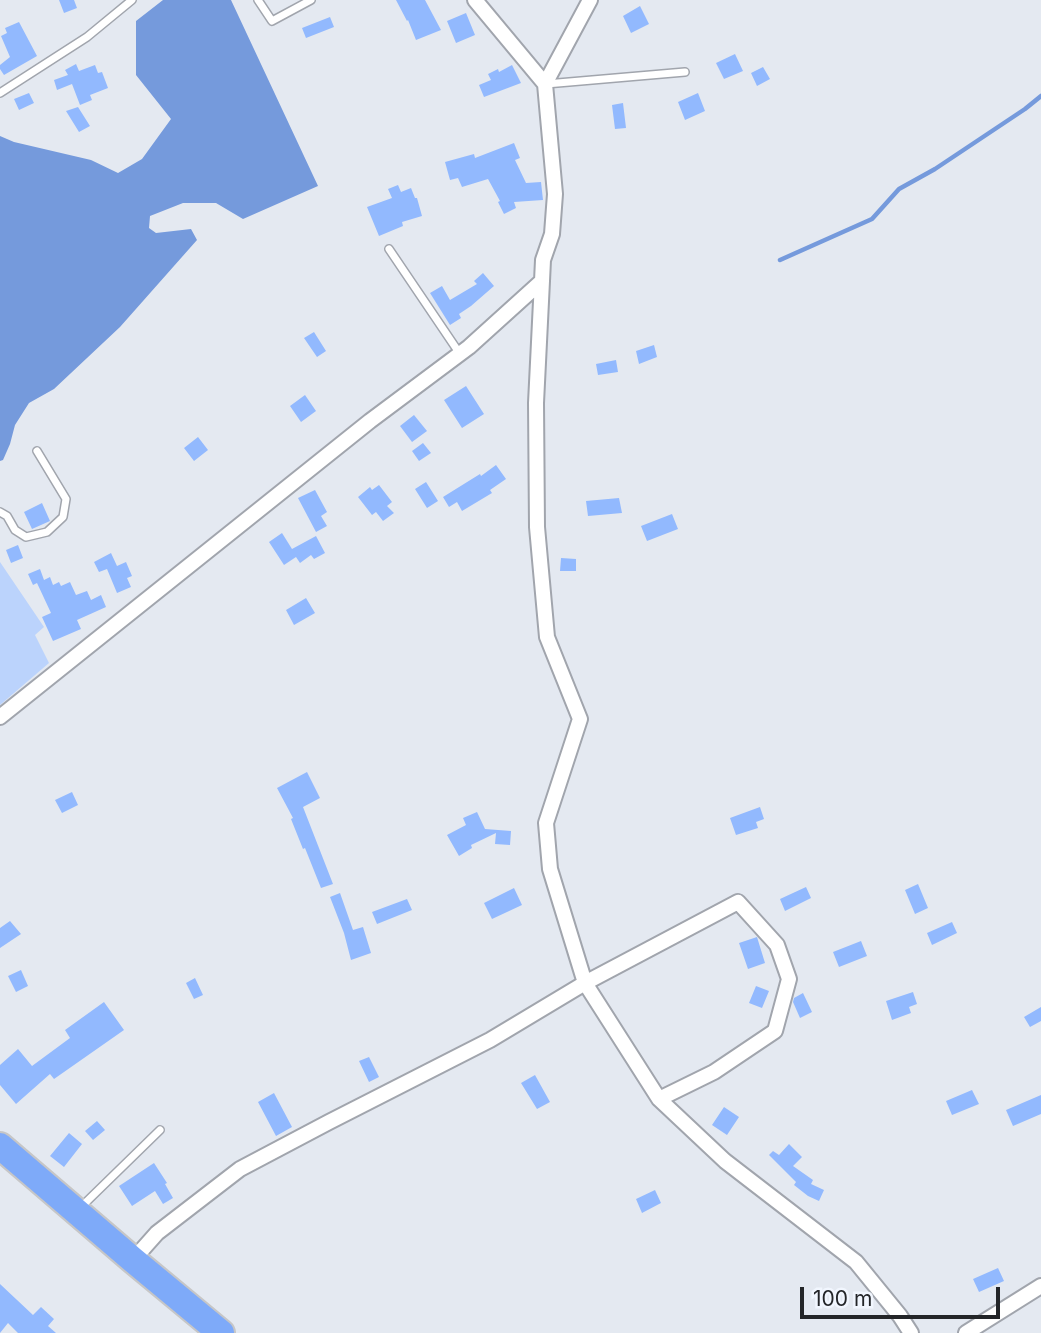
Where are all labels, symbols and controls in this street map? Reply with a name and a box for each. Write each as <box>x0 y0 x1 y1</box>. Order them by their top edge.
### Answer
scale bar <box>803 1274 1002 1318</box>
text: 100 m <box>813 1286 872 1311</box>

